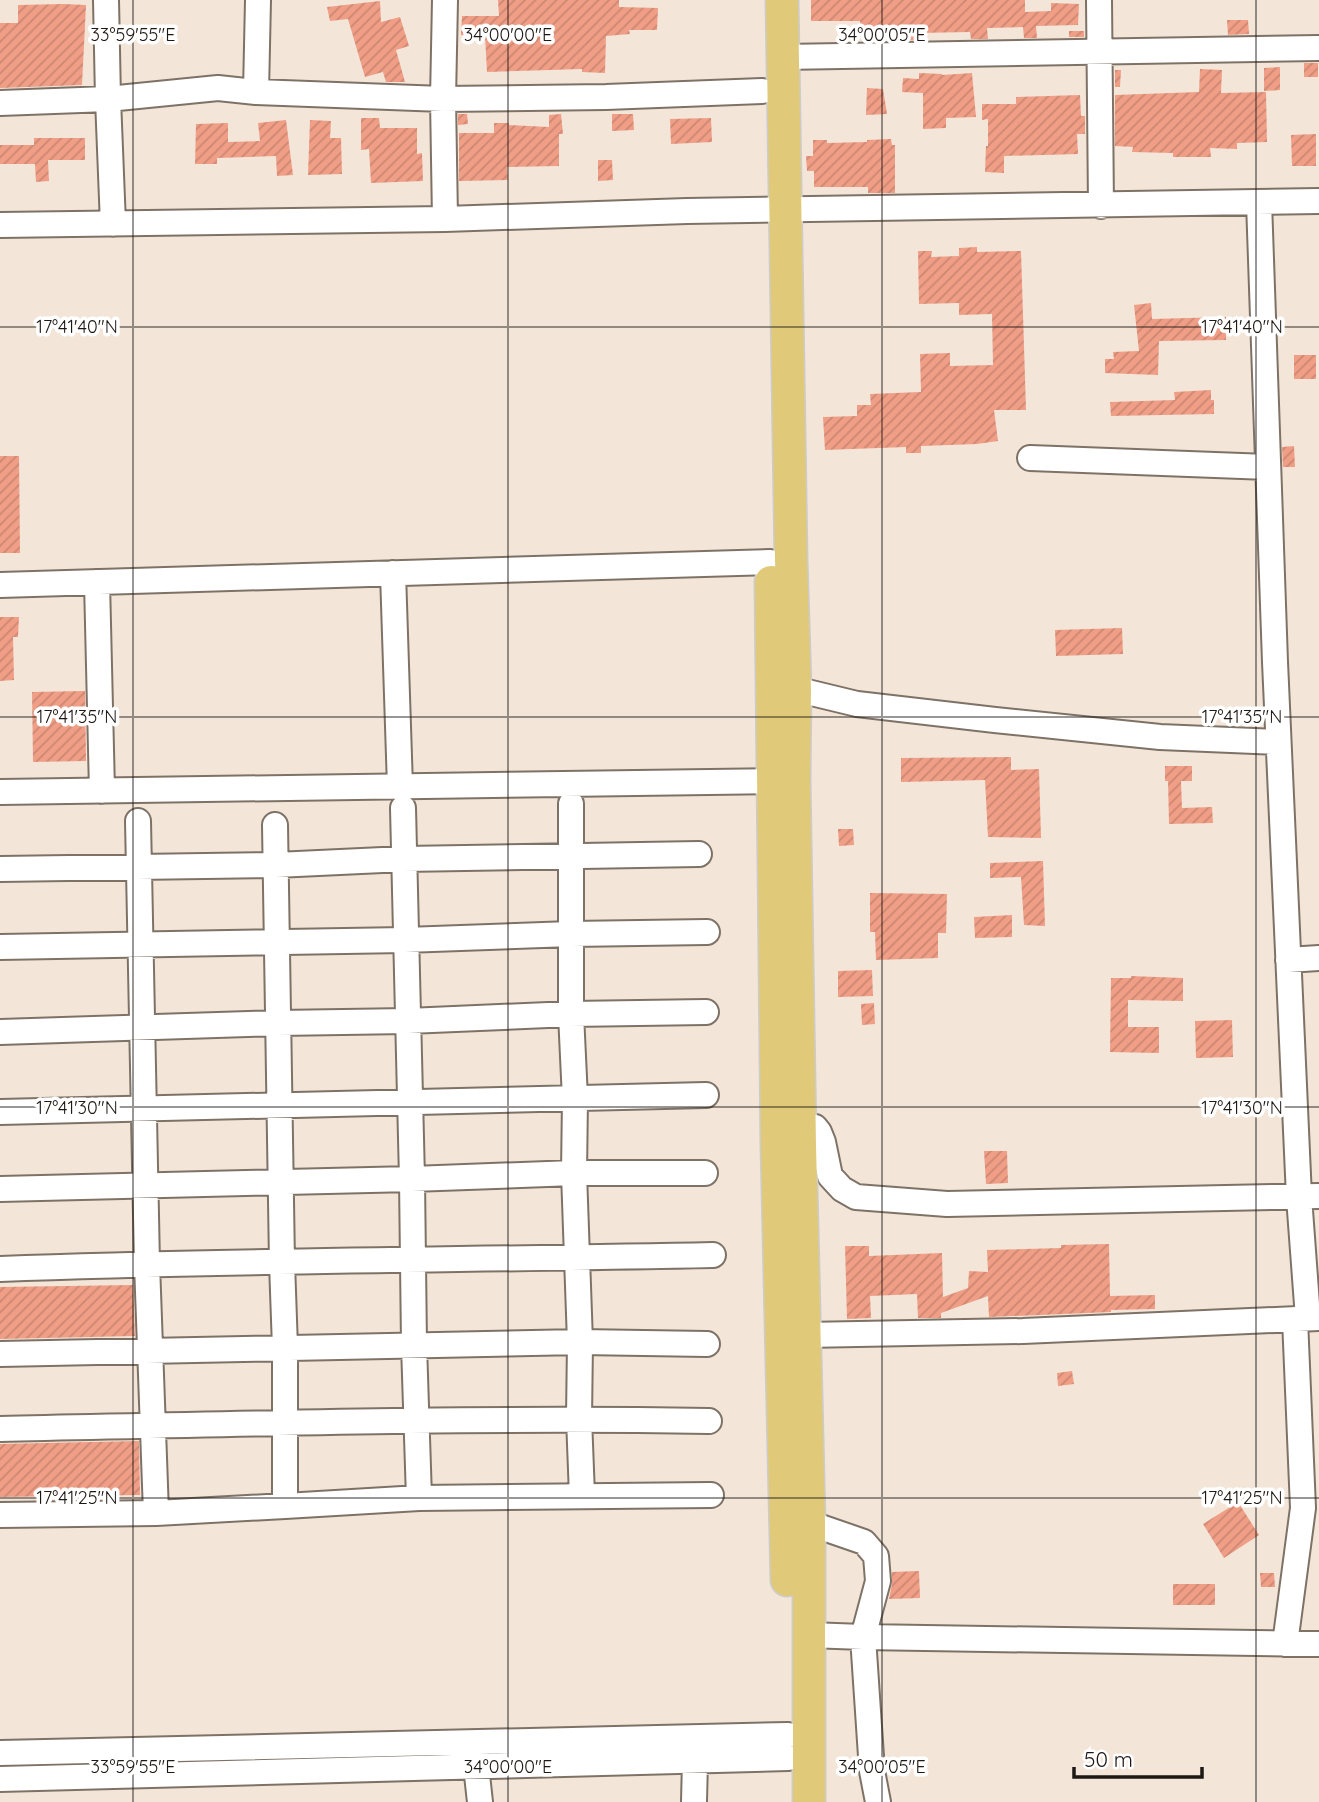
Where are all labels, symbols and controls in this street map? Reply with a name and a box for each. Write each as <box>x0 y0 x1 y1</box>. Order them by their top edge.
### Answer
text: 33°59'55"E <box>91 23 175 46</box>
text: 34°00'00"E <box>464 23 552 46</box>
text: 34°00'05"E <box>838 23 926 46</box>
text: 17°41'40"N <box>36 315 118 338</box>
text: 17°41'40"N <box>1201 315 1283 338</box>
text: 17°41'35"N <box>37 705 117 728</box>
text: 17°41'35"N <box>1202 705 1282 728</box>
text: 17°41'30"N <box>36 1096 118 1119</box>
text: 17°41'30"N <box>1201 1096 1283 1119</box>
text: 17°41'25"N <box>36 1486 118 1509</box>
text: 17°41'25"N <box>1201 1486 1283 1509</box>
scale bar <box>1074 1736 1202 1780</box>
text: 50 m <box>1084 1746 1133 1772</box>
text: 33°59'55"E <box>91 1755 175 1778</box>
text: 34°00'00"E <box>464 1755 552 1778</box>
text: 34°00'05"E <box>838 1755 926 1778</box>

